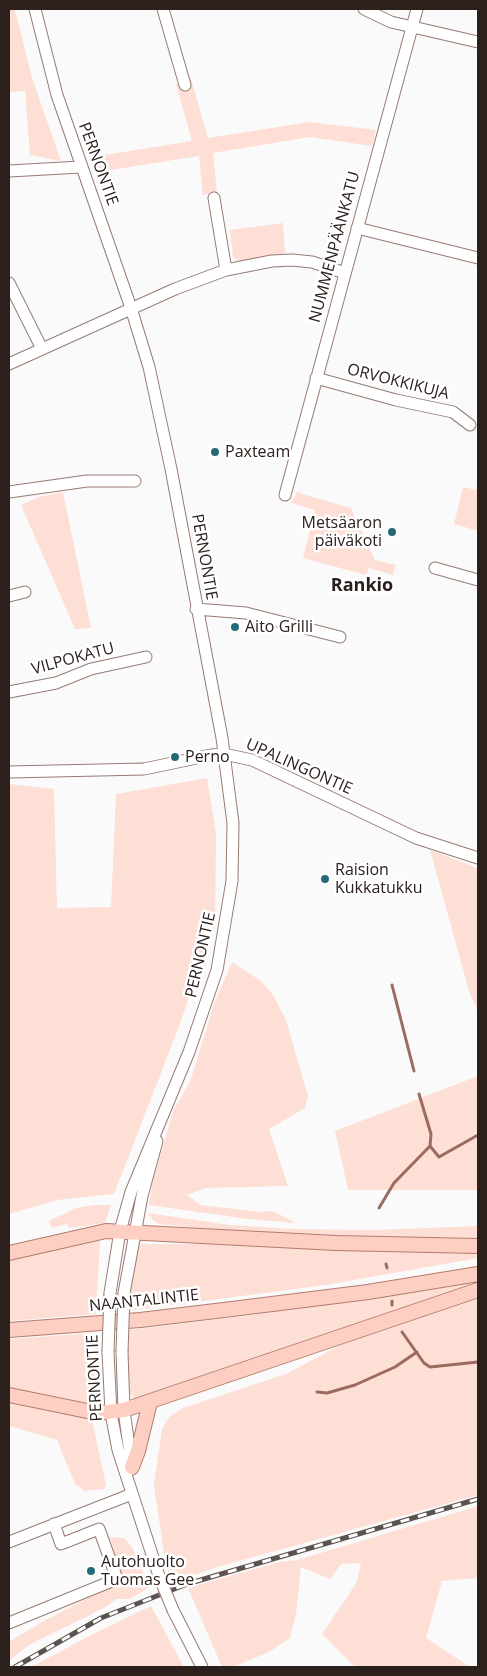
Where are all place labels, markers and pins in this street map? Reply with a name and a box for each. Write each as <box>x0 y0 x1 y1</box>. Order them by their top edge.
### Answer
place label: Paxteam <box>225 442 290 462</box>
marker: Paxteam <box>209 446 221 458</box>
place label: Metsäaron päiväkoti <box>302 513 382 551</box>
marker: Metsäaron päiväkoti <box>386 526 398 538</box>
place label: Aito Grilli <box>245 617 313 637</box>
marker: Aito Grilli <box>229 621 241 633</box>
place label: Perno <box>185 747 230 767</box>
marker: Perno <box>169 751 181 763</box>
place label: Raision Kukkatukku <box>335 860 422 898</box>
marker: Raision Kukkatukku <box>319 873 331 885</box>
place label: Autohuolto Tuomas Gee <box>101 1552 194 1590</box>
marker: Autohuolto Tuomas Gee <box>85 1565 97 1577</box>

